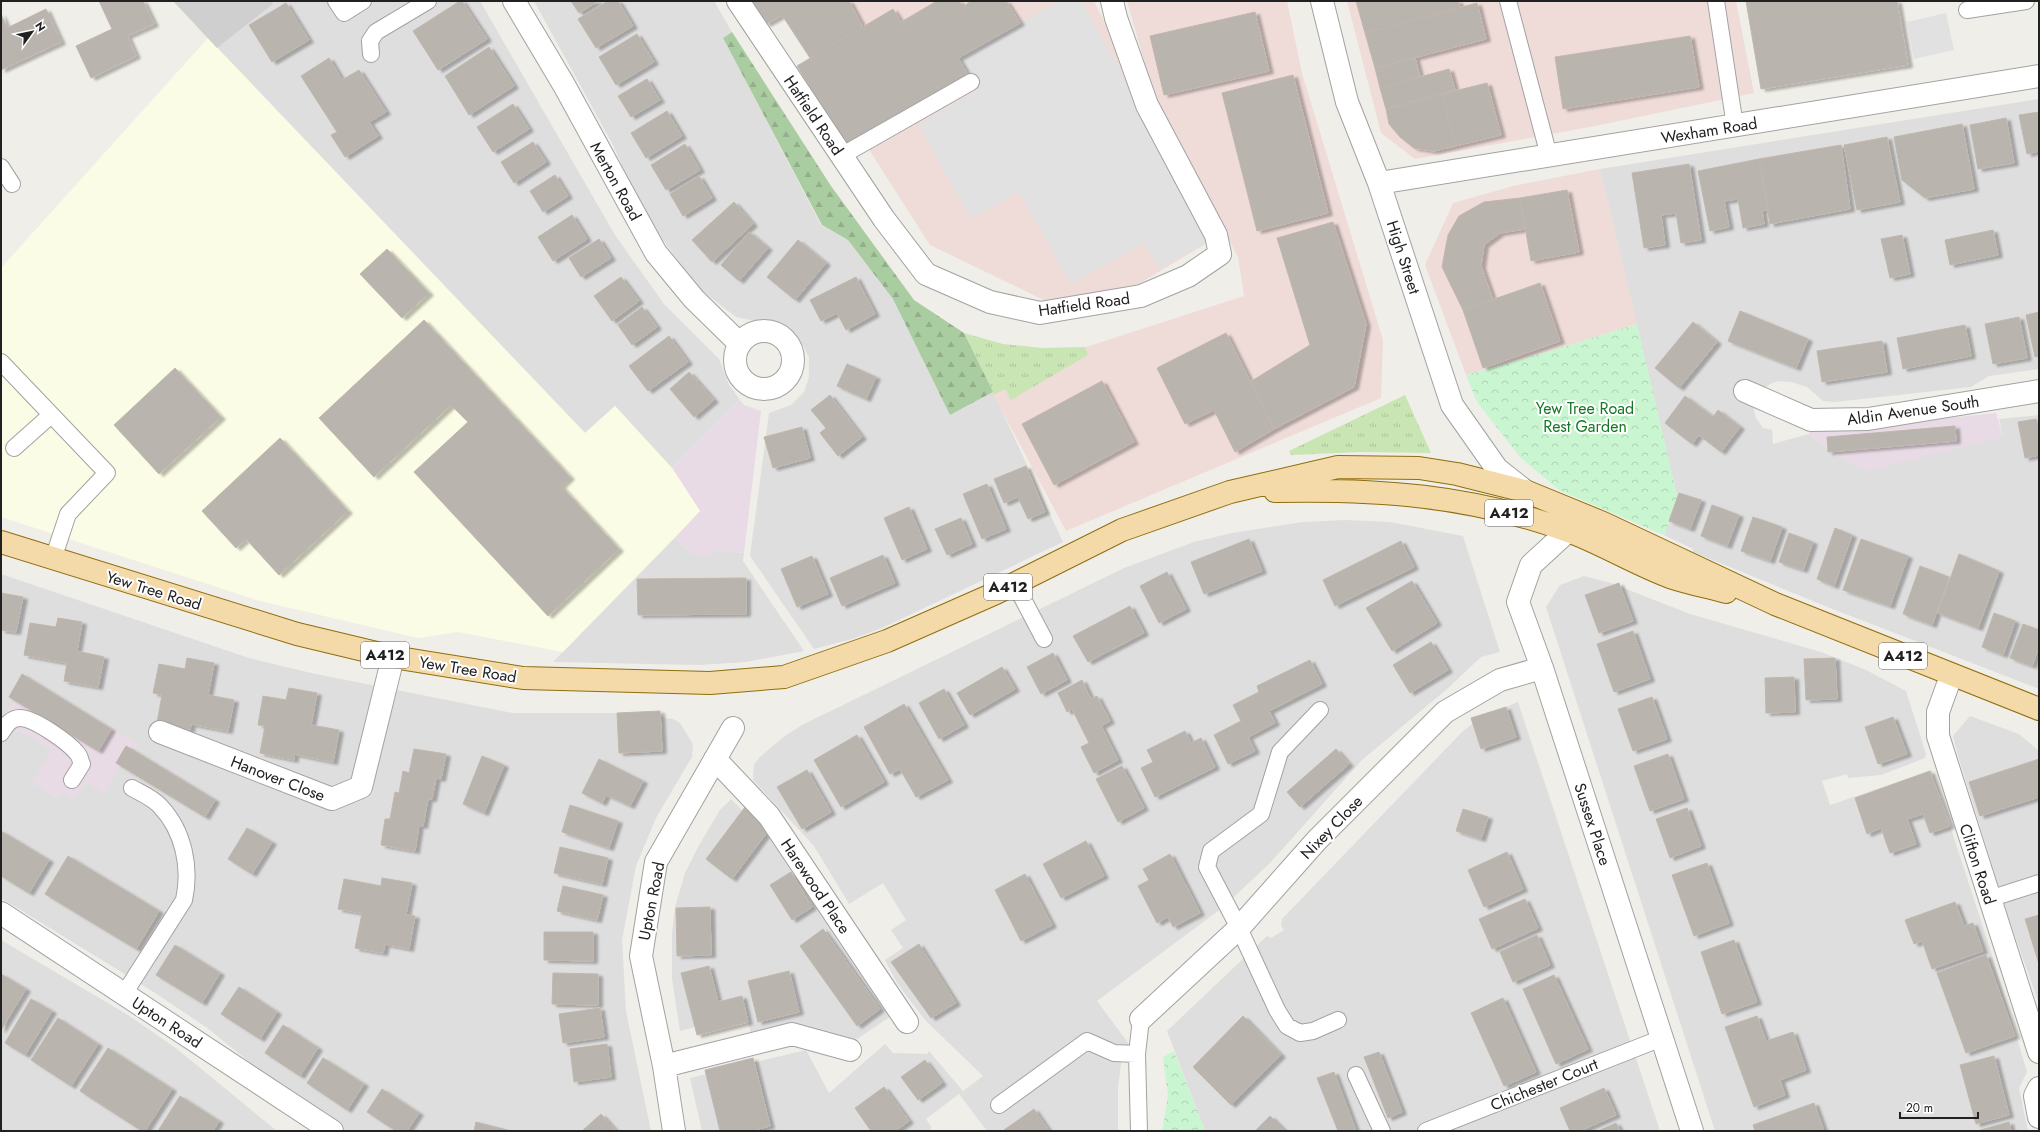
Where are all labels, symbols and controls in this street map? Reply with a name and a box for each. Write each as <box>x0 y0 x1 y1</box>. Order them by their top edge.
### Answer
north arrow <box>12 12 52 52</box>
text: N <box>31 19 49 35</box>
street label: Hatfield Road <box>778 71 849 160</box>
street label: Wexham Road <box>1659 112 1759 149</box>
street label: Merton Road <box>584 138 647 225</box>
street label: High Street <box>1381 217 1426 297</box>
street label: Hatfield Road <box>1037 287 1131 322</box>
street label: Aldin Avenue South <box>1845 390 1981 431</box>
park label: Yew Tree Road Rest Garden <box>1536 397 1634 438</box>
road number: A412 <box>1485 500 1533 526</box>
street label: Yew Tree Road <box>104 565 204 616</box>
road number: A412 <box>984 574 1032 600</box>
road number: A412 <box>361 642 409 668</box>
road number: A412 <box>1879 643 1927 669</box>
street label: Yew Tree Road <box>418 650 518 689</box>
street label: Hanover Close <box>227 750 328 807</box>
street label: Sussex Place <box>1568 780 1617 868</box>
street label: Nixey Close <box>1295 790 1368 864</box>
street label: Clifton Road <box>1954 821 2001 907</box>
street label: Harewood Place <box>775 834 856 938</box>
street label: Upton Road <box>633 860 670 942</box>
street label: Upton Road <box>127 991 206 1054</box>
street label: Chichester Court <box>1487 1052 1602 1116</box>
scale bar <box>1900 1094 1978 1120</box>
text: 20 m <box>1906 1099 1933 1117</box>

